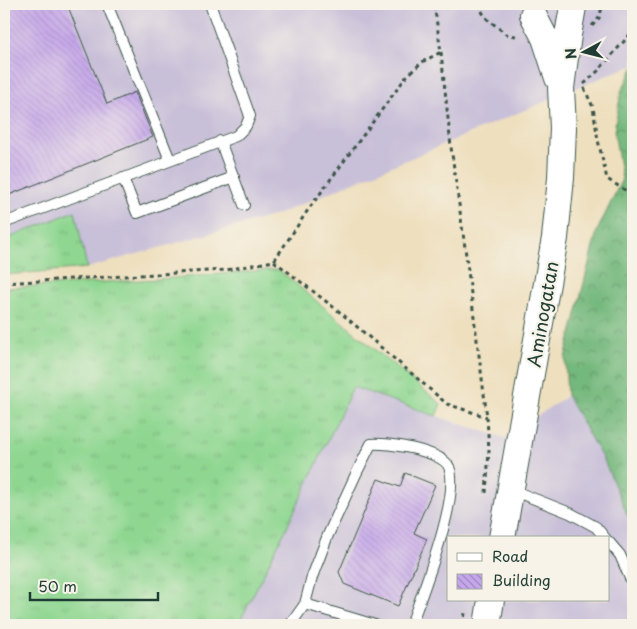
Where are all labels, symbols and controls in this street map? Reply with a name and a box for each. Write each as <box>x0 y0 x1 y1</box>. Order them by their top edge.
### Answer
north arrow <box>560 28 610 78</box>
text: N <box>560 47 582 60</box>
street label: Aminogatan <box>519 259 565 369</box>
legend <box>447 536 610 602</box>
text: Road <box>492 544 528 567</box>
text: Building <box>492 568 551 591</box>
scale bar <box>30 569 158 601</box>
text: 50 m <box>38 574 77 597</box>

